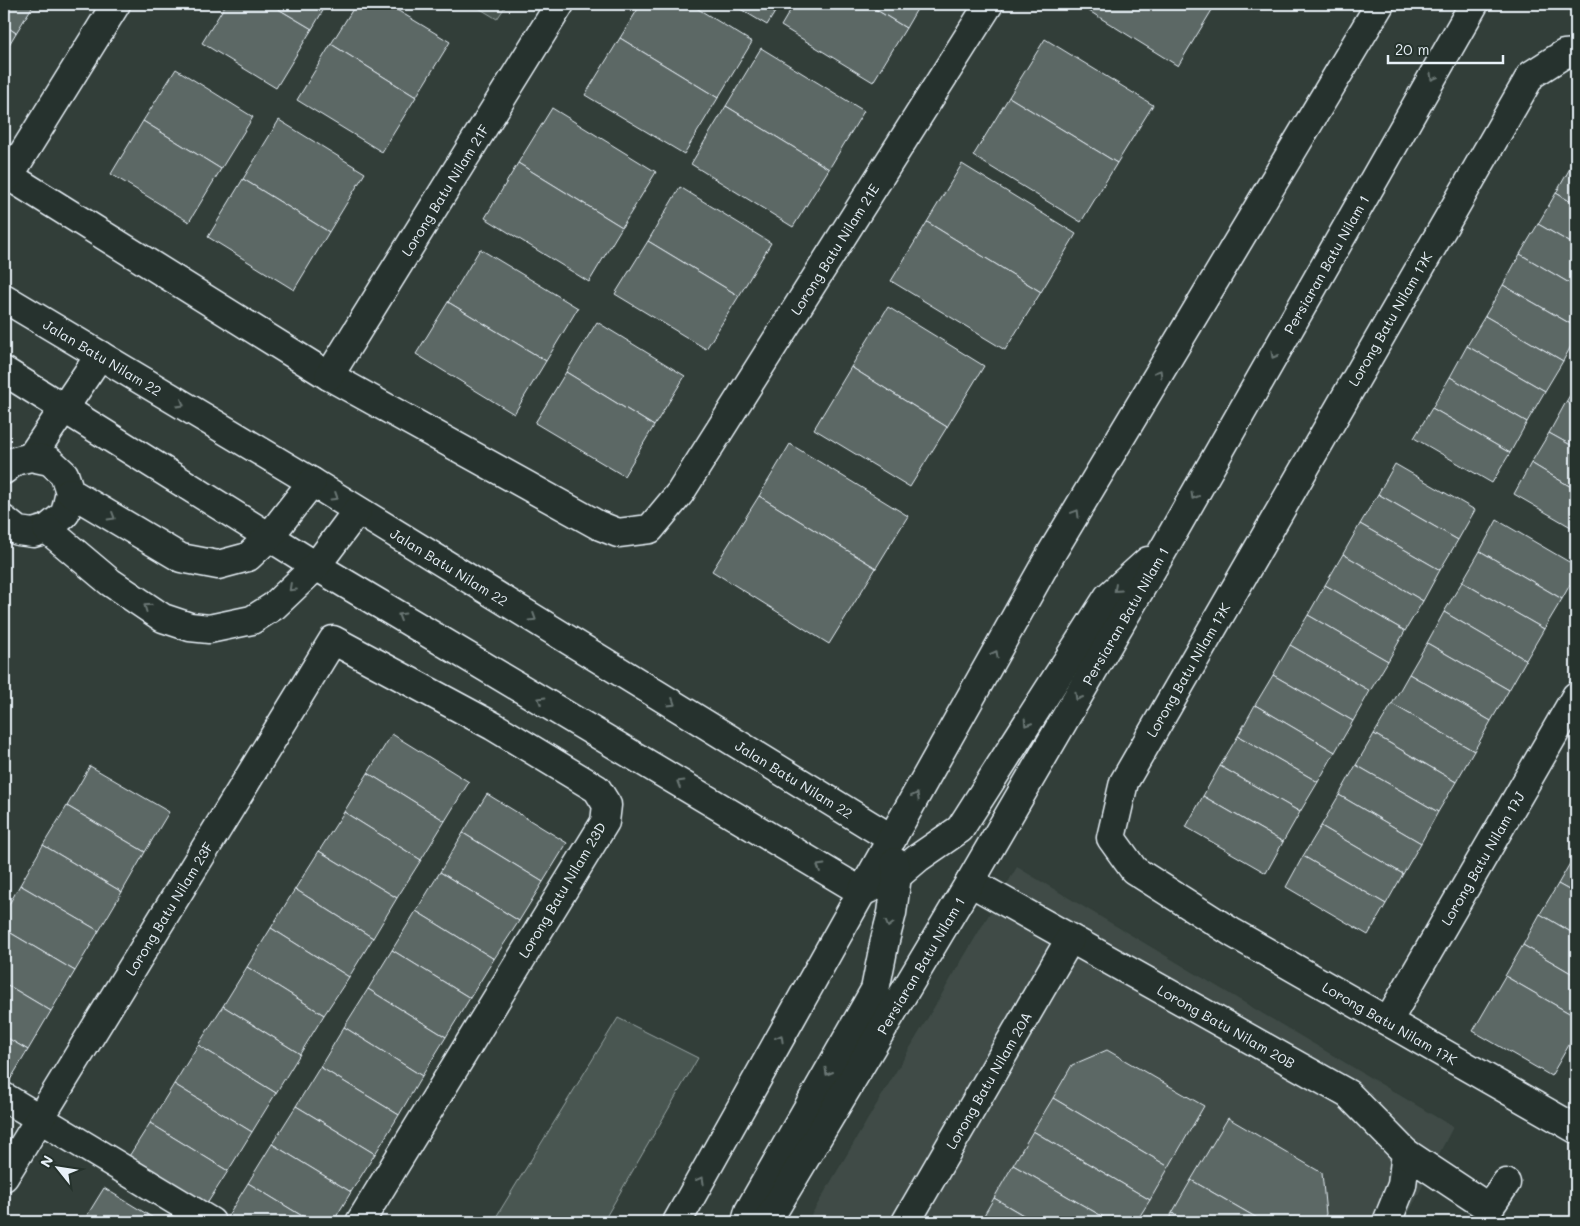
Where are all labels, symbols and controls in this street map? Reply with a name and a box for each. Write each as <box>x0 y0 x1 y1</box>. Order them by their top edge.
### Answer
scale bar <box>1388 32 1502 64</box>
text: 20 m <box>1395 39 1429 59</box>
one-way arrow <box>1429 71 1439 80</box>
street label: Lorong Batu Nilam 21F <box>396 120 493 259</box>
street label: Lorong Batu Nilam 21E <box>786 180 883 318</box>
street label: Persiaran Batu Nilam 1 <box>1279 191 1373 337</box>
street label: Lorong Batu Nilam 17K <box>1344 248 1436 390</box>
street label: Jalan Batu Nilam 22 <box>40 314 165 400</box>
one-way arrow <box>1271 349 1281 358</box>
one-way arrow <box>1152 370 1162 379</box>
one-way arrow <box>175 397 184 407</box>
one-way arrow <box>329 490 338 500</box>
one-way arrow <box>1190 491 1200 500</box>
one-way arrow <box>1069 510 1079 519</box>
one-way arrow <box>106 511 115 521</box>
street label: Jalan Batu Nilam 22 <box>387 523 512 610</box>
street label: Persiaran Batu Nilam 1 <box>1077 543 1172 688</box>
one-way arrow <box>289 582 298 591</box>
one-way arrow <box>1114 583 1123 592</box>
street label: Lorong Batu Nilam 17K <box>1142 599 1234 741</box>
one-way arrow <box>143 604 153 613</box>
one-way arrow <box>528 612 537 622</box>
one-way arrow <box>398 613 407 623</box>
one-way arrow <box>989 651 999 660</box>
one-way arrow <box>1074 692 1084 701</box>
one-way arrow <box>537 696 546 706</box>
one-way arrow <box>666 697 675 707</box>
one-way arrow <box>1024 718 1033 727</box>
street label: Jalan Batu Nilam 22 <box>732 735 857 822</box>
one-way arrow <box>677 780 686 790</box>
street label: Lorong Batu Nilam 17J <box>1436 788 1528 929</box>
one-way arrow <box>910 792 920 801</box>
street label: Lorong Batu Nilam 23D <box>514 819 610 961</box>
street label: Lorong Batu Nilam 23F <box>120 838 217 979</box>
one-way arrow <box>816 863 825 873</box>
street label: Persiaran Batu Nilam 1 <box>872 893 969 1037</box>
one-way arrow <box>884 920 895 928</box>
street label: Lorong Batu Nilam 17K <box>1319 977 1461 1069</box>
street label: Lorong Batu Nilam 20B <box>1154 980 1299 1072</box>
street label: Lorong Batu Nilam 20A <box>941 1008 1036 1152</box>
one-way arrow <box>774 1034 784 1043</box>
one-way arrow <box>824 1067 834 1076</box>
north arrow <box>32 1144 82 1194</box>
text: N <box>35 1152 57 1171</box>
one-way arrow <box>695 1176 705 1185</box>

